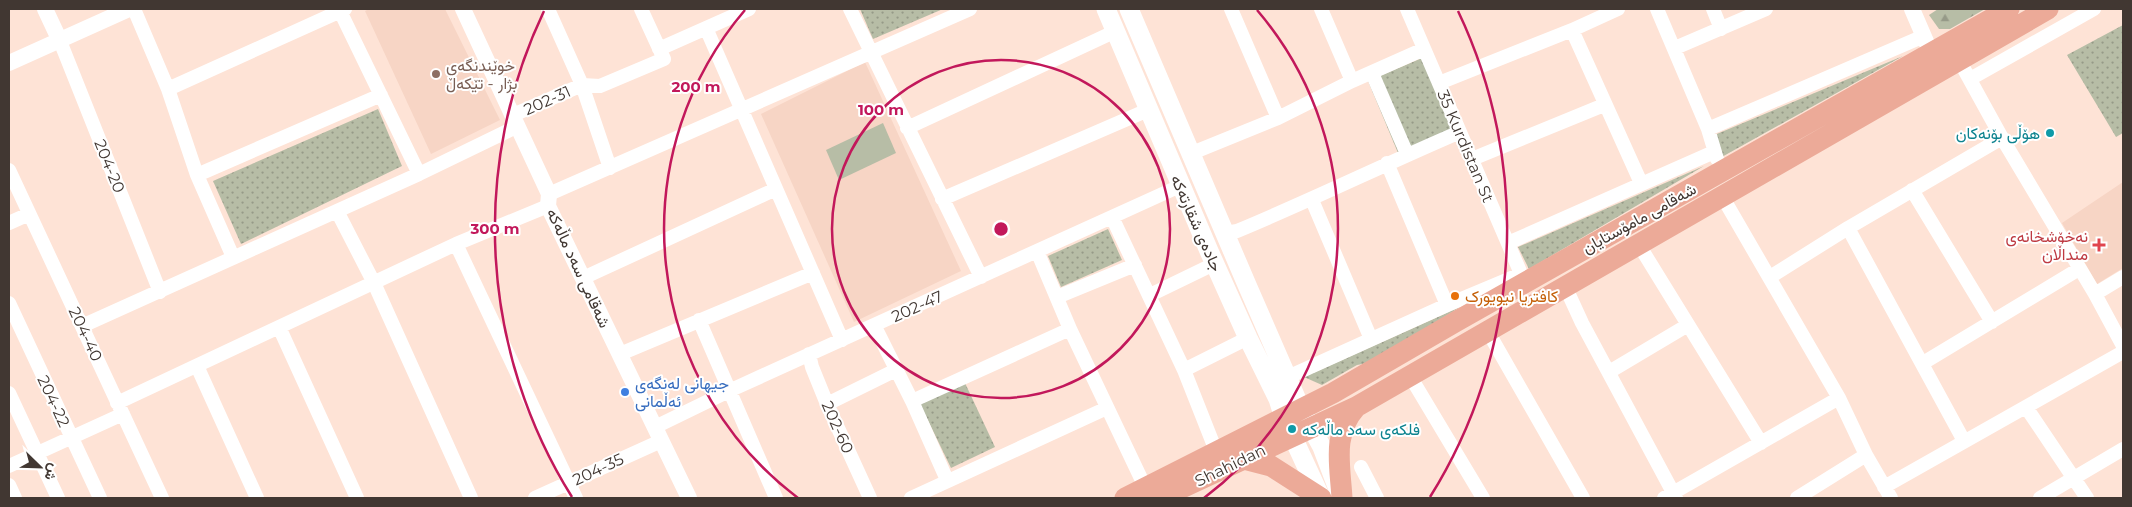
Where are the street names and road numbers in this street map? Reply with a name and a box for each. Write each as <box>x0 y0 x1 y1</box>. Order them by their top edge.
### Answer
street label: 202-31 <box>521 82 574 119</box>
street label: 35 Kurdistan St <box>1433 87 1498 206</box>
street label: 204-20 <box>90 137 129 196</box>
street label: جادەی شقارتەکە <box>1166 172 1226 275</box>
street label: شەقامی مامۆستایان <box>1579 179 1700 258</box>
street label: شەقامی سەد ماڵەکە <box>542 205 615 331</box>
street label: 202-47 <box>889 287 946 326</box>
street label: 204-40 <box>65 304 106 364</box>
street label: 204-22 <box>33 373 74 430</box>
street label: 202-60 <box>818 398 857 456</box>
street label: Shahidan <box>1192 440 1269 491</box>
street label: 204-35 <box>570 449 627 489</box>

